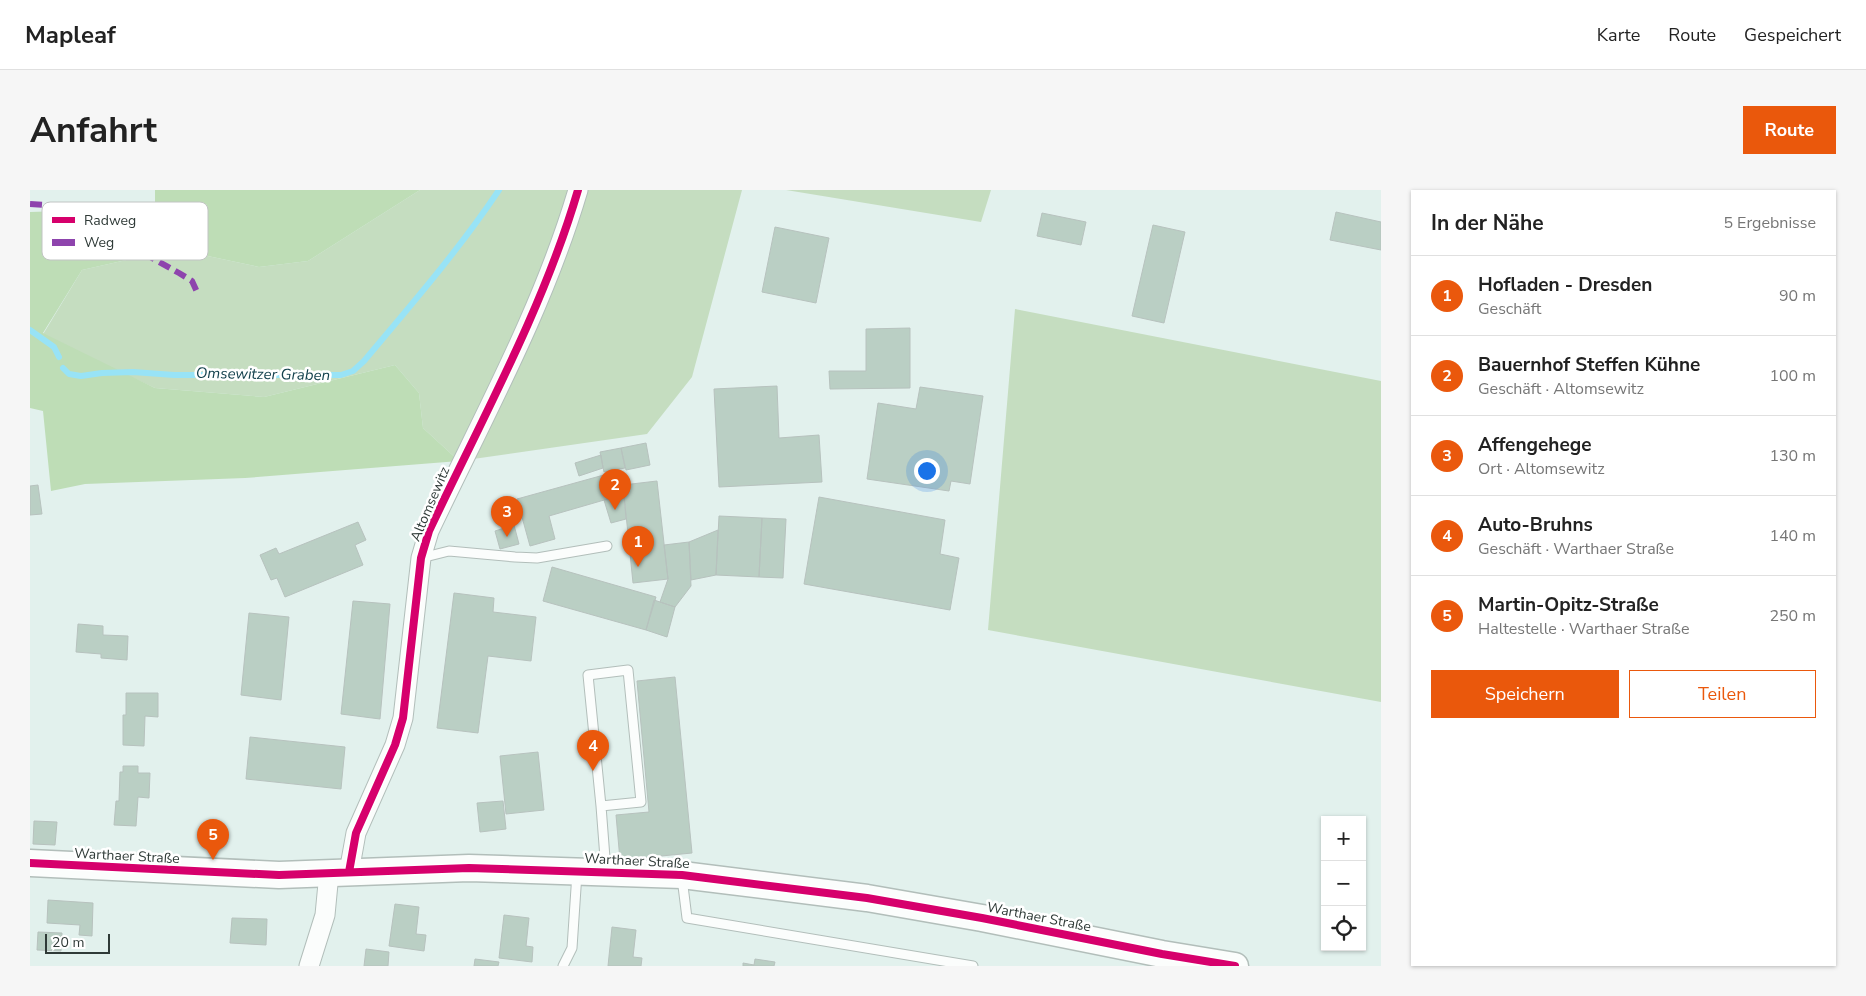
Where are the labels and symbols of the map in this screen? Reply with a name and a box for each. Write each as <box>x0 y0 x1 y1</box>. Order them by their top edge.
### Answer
legend <box>42 202 208 260</box>
text: Radweg <box>84 211 136 230</box>
text: Weg <box>84 233 114 252</box>
water label: Omsewitzer Graben <box>196 363 330 385</box>
your location <box>914 458 940 484</box>
street label: Altomsewitz <box>406 463 454 544</box>
pin: 2 <box>599 469 631 510</box>
pin: 3 <box>491 496 523 537</box>
pin: 1 <box>622 526 654 567</box>
pin: 4 <box>577 730 609 771</box>
pin: 5 <box>197 819 229 860</box>
street label: Warthaer Straße <box>74 844 180 868</box>
street label: Warthaer Straße <box>584 849 690 873</box>
street label: Warthaer Straße <box>985 898 1093 936</box>
scale bar <box>45 931 110 954</box>

